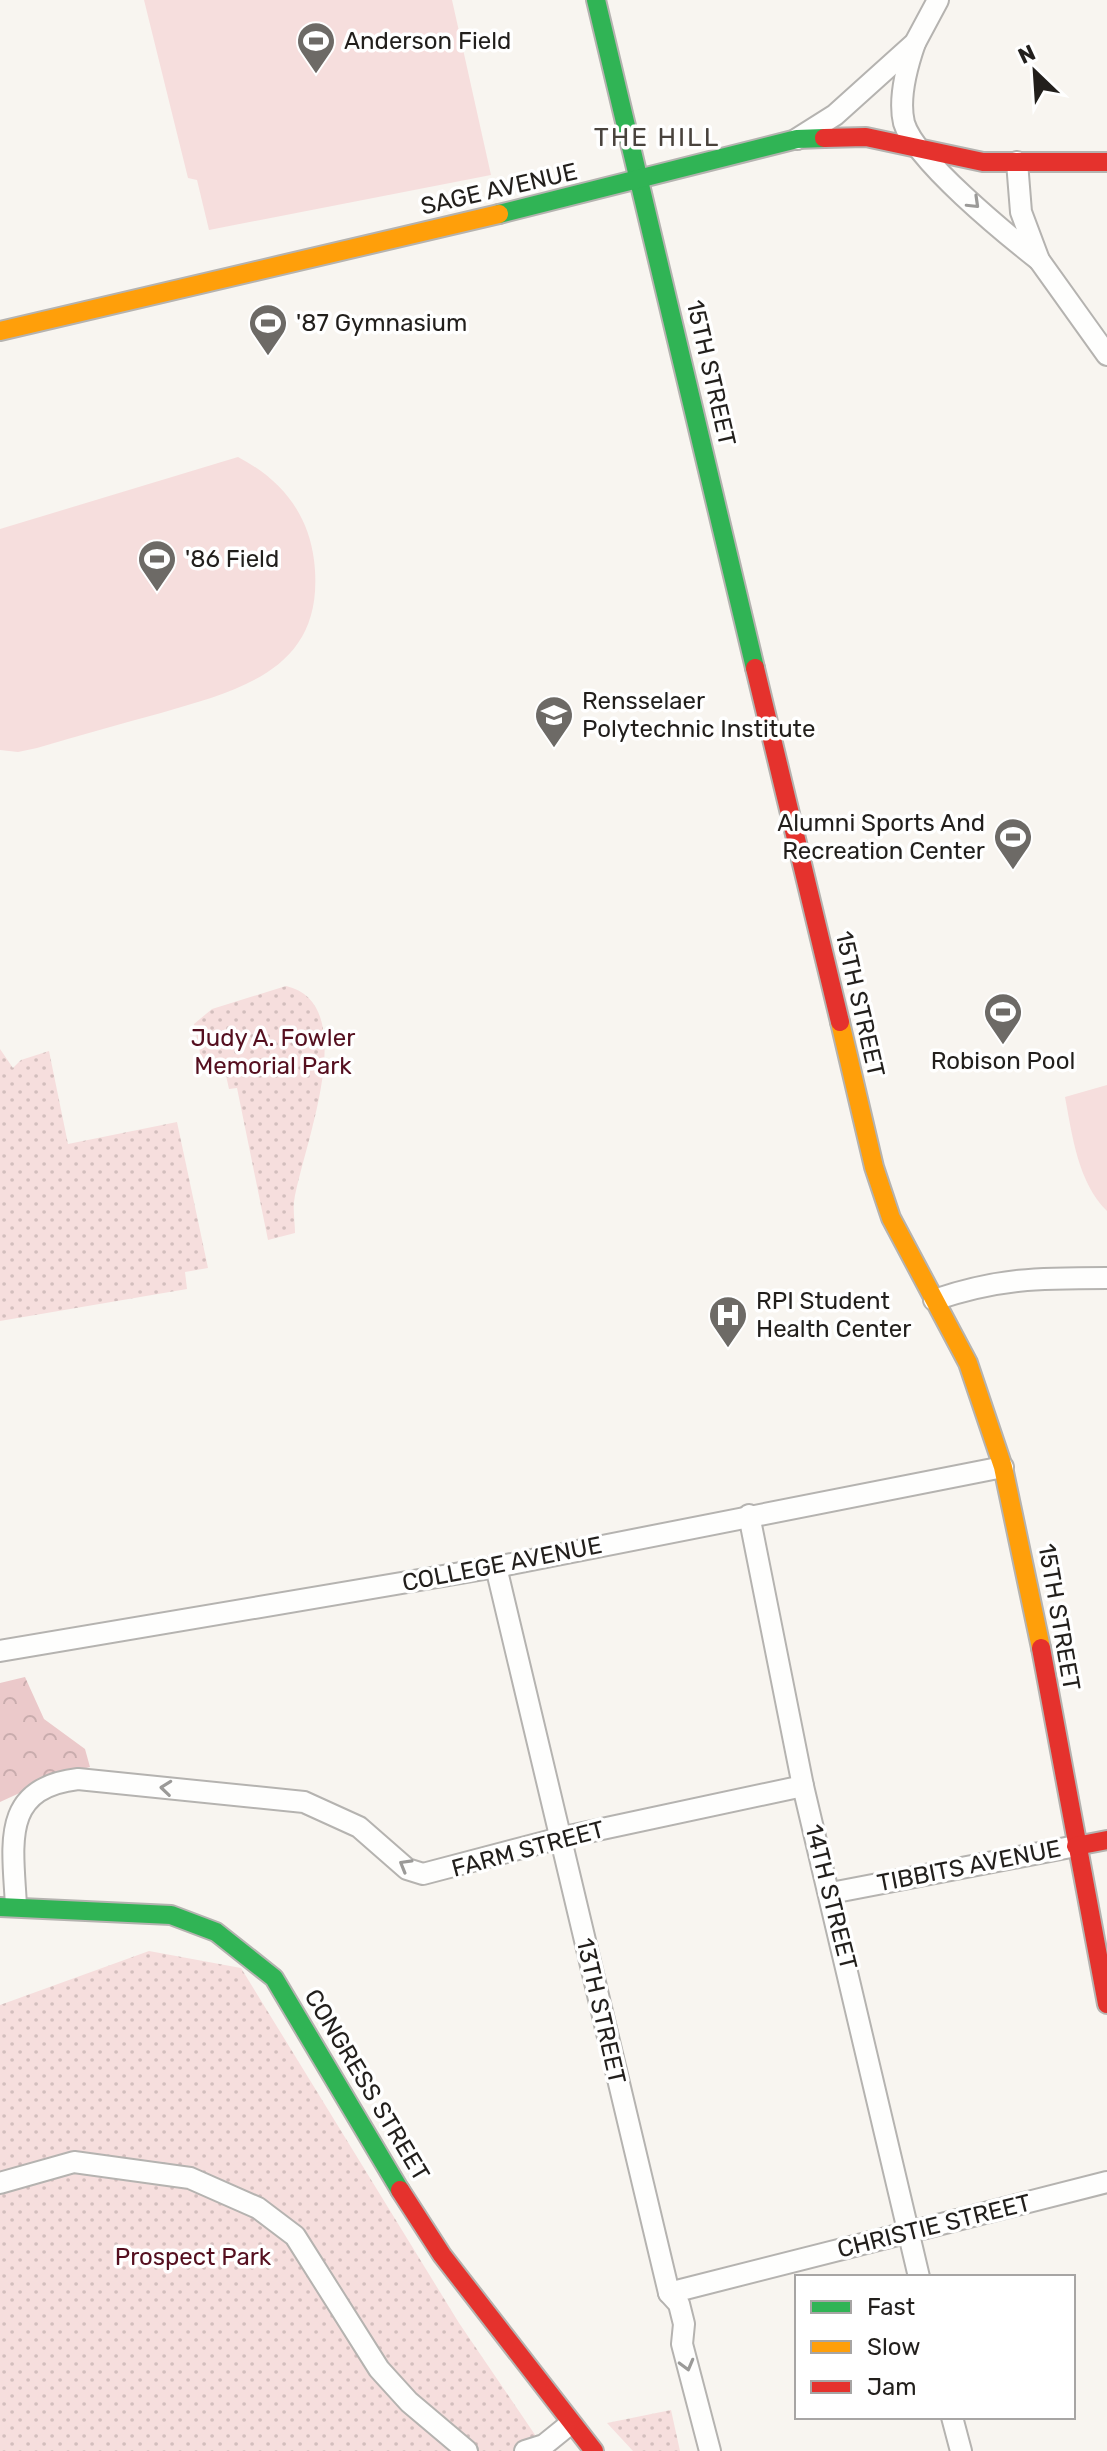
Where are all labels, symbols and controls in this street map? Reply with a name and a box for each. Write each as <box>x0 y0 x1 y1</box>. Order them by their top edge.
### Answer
sports icon: Anderson Field <box>295 20 337 75</box>
place label: Anderson Field <box>344 27 511 55</box>
north arrow <box>995 32 1075 112</box>
text: N <box>1014 39 1040 70</box>
district label: THE HILL <box>594 122 720 153</box>
street label: SAGE AVENUE <box>418 157 580 221</box>
one-way arrow <box>965 194 979 208</box>
street label: 15TH STREET <box>681 297 741 449</box>
sports icon: '87 Gymnasium <box>247 302 289 357</box>
place label: '87 Gymnasium <box>296 309 467 337</box>
sports icon: '86 Field <box>136 538 178 593</box>
place label: '86 Field <box>185 545 279 573</box>
place label: Rensselaer Polytechnic Institute <box>582 687 815 743</box>
school or university icon: Rensselaer Polytechnic Institute <box>533 694 575 749</box>
place label: Alumni Sports And Recreation Center <box>777 809 985 865</box>
sports icon: Alumni Sports And Recreation Center <box>992 816 1034 871</box>
street label: 15TH STREET <box>830 928 890 1080</box>
sports icon: Robison Pool <box>982 991 1024 1046</box>
park label: Judy A. Fowler Memorial Park <box>191 1024 355 1080</box>
place label: Robison Pool <box>931 1047 1075 1075</box>
place label: RPI Student Health Center <box>756 1287 911 1343</box>
hospital icon: RPI Student Health Center <box>707 1294 749 1349</box>
street label: COLLEGE AVENUE <box>400 1531 604 1597</box>
street label: 15TH STREET <box>1032 1541 1086 1693</box>
one-way arrow <box>159 1780 172 1797</box>
street label: FARM STREET <box>449 1815 608 1883</box>
street label: 14TH STREET <box>799 1821 863 1973</box>
street label: TIBBITS AVENUE <box>875 1834 1063 1898</box>
one-way arrow <box>399 1859 414 1875</box>
street label: 13TH STREET <box>571 1935 631 2087</box>
street label: CONGRESS STREET <box>299 1984 435 2186</box>
street label: CHRISTIE STREET <box>834 2188 1034 2264</box>
park label: Prospect Park <box>115 2243 272 2271</box>
legend <box>795 2275 1075 2419</box>
text: Fast <box>867 2293 915 2321</box>
text: Slow <box>867 2333 920 2361</box>
one-way arrow <box>678 2358 695 2372</box>
text: Jam <box>867 2373 917 2401</box>

